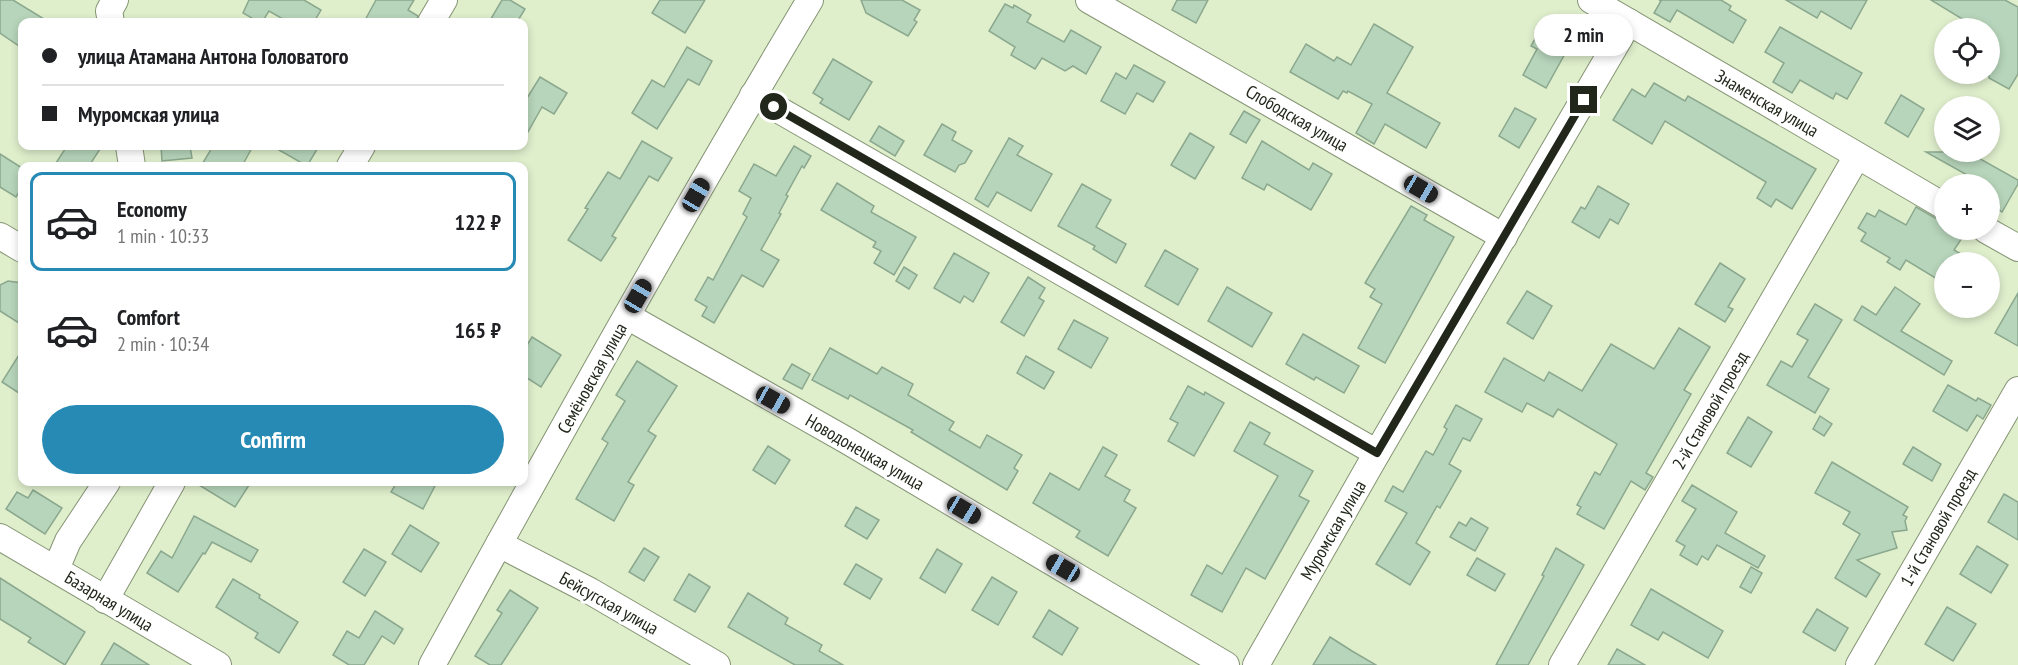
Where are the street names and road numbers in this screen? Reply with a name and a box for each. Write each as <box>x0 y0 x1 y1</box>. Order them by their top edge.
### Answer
street label: Знаменская улица <box>1711 64 1823 142</box>
street label: Слободская улица <box>1242 79 1352 157</box>
street label: Семёновская улица <box>552 319 632 437</box>
street label: 2-й Становой проезд <box>1667 347 1753 473</box>
street label: Новодонецкая улица <box>802 409 928 495</box>
street label: 1-й Становой проезд <box>1895 464 1981 590</box>
street label: Муромская улица <box>1295 476 1371 584</box>
street label: Базарная улица <box>61 566 157 636</box>
street label: Бейсугская улица <box>555 566 663 640</box>

